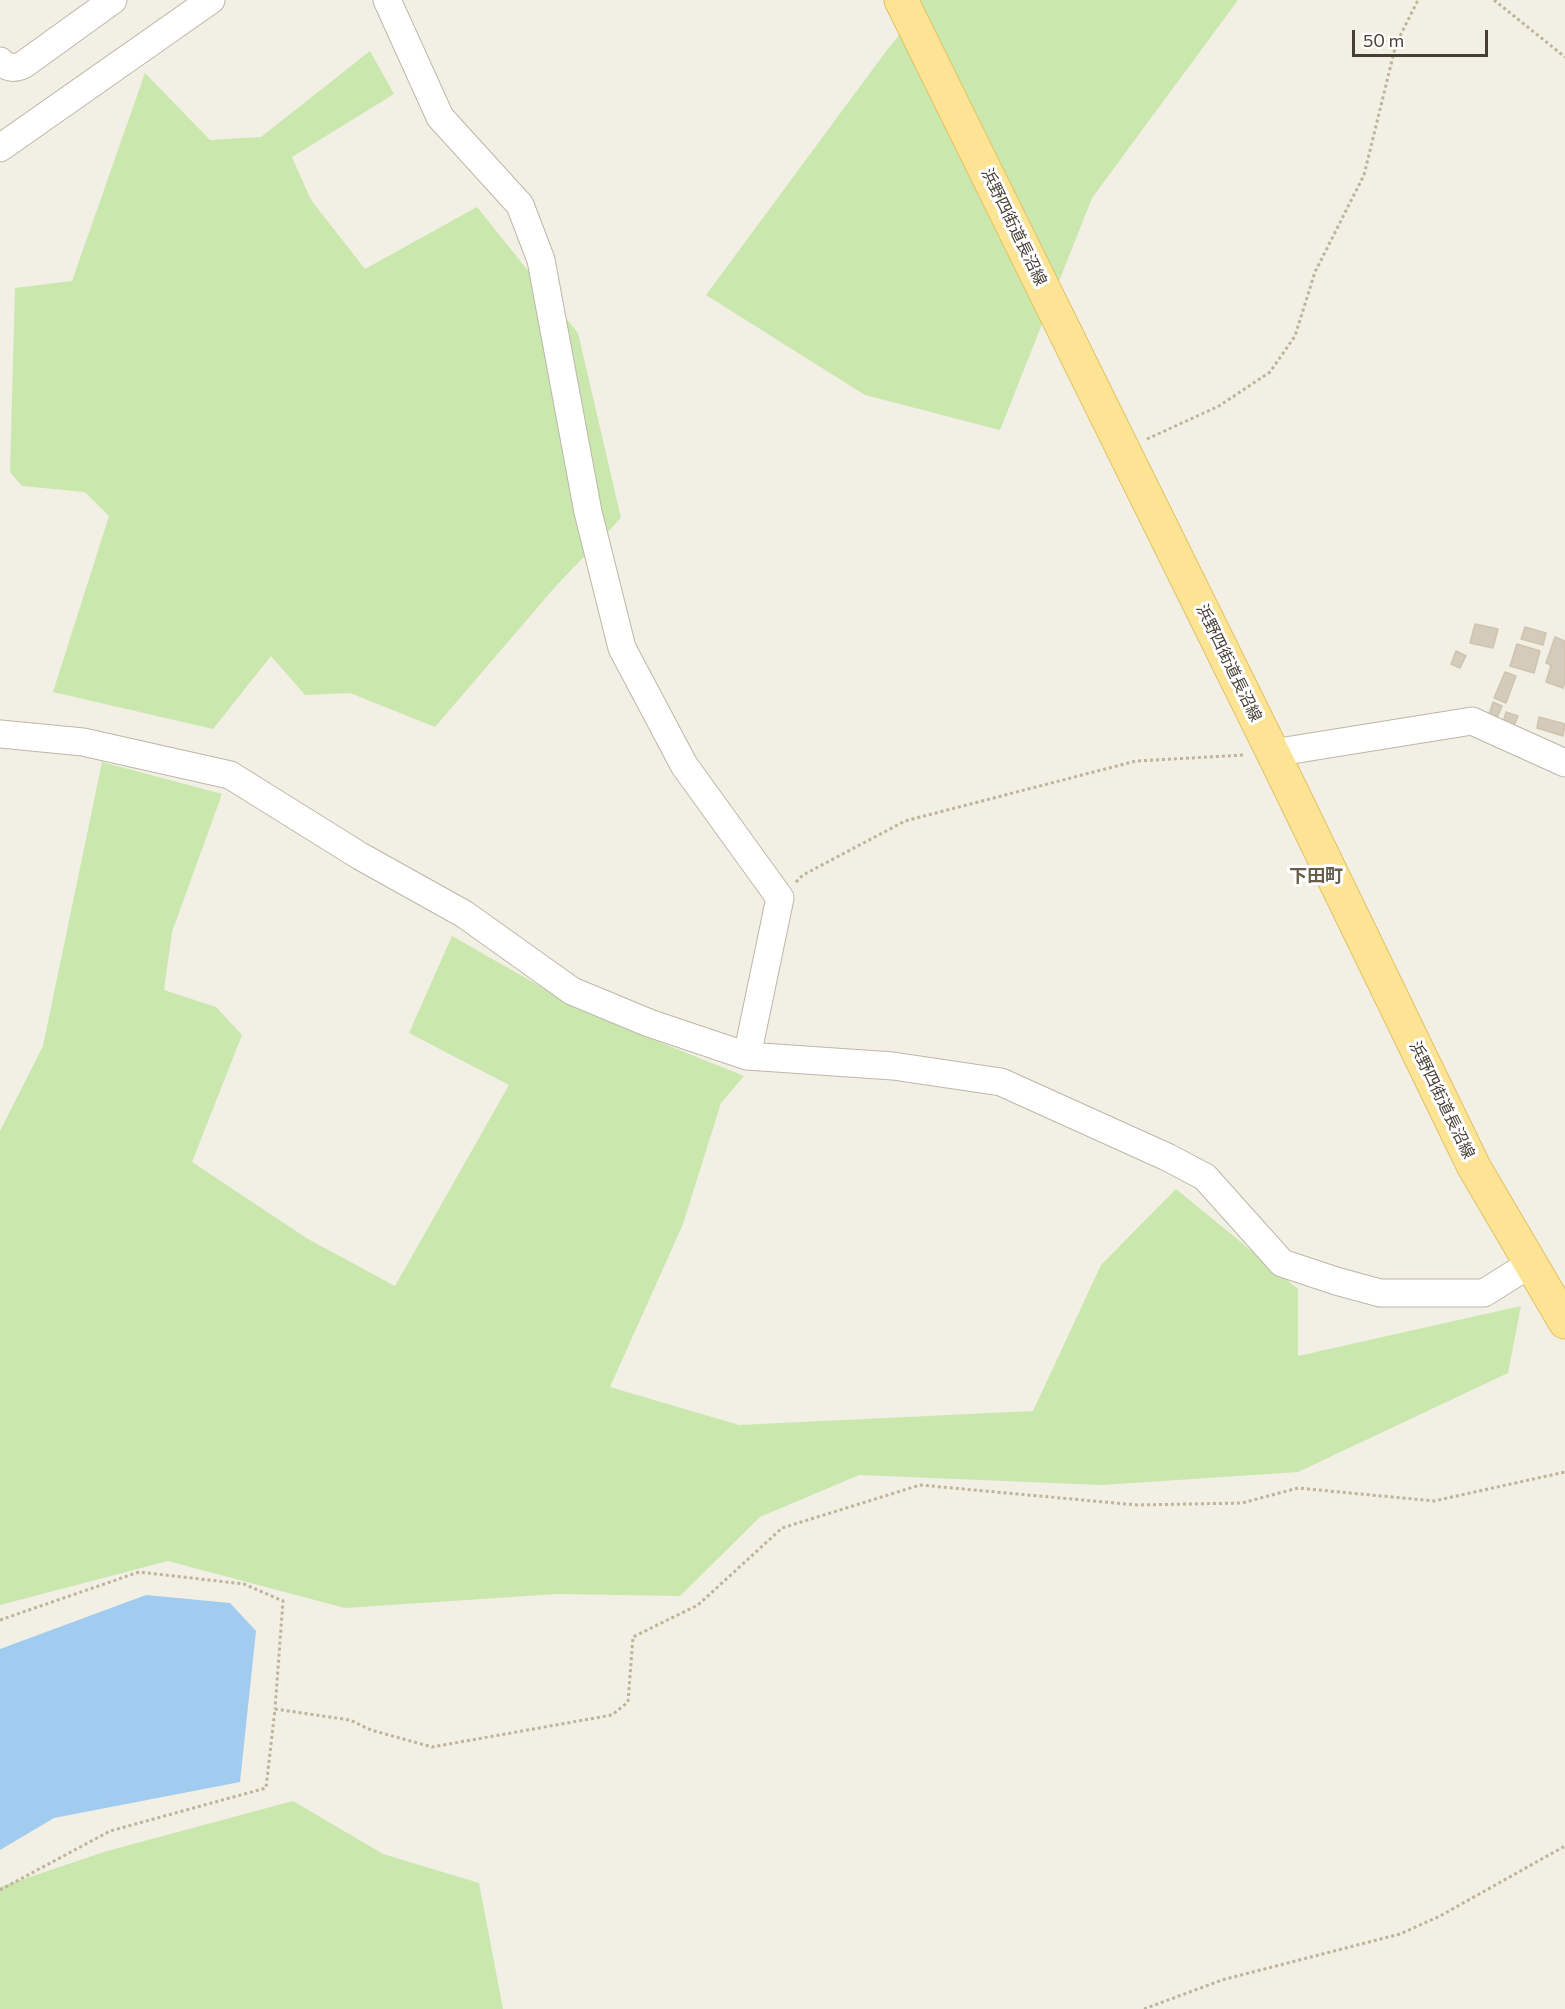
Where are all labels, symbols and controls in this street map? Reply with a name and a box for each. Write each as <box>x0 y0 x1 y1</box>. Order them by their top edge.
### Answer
scale bar <box>1355 18 1492 56</box>
text: 50 m <box>1363 29 1404 51</box>
street label: 浜野四街道長沼線 <box>977 165 1051 289</box>
street label: 浜野四街道長沼線 <box>1192 601 1266 725</box>
district label: 下田町 <box>1289 865 1343 887</box>
street label: 浜野四街道長沼線 <box>1405 1038 1479 1162</box>

